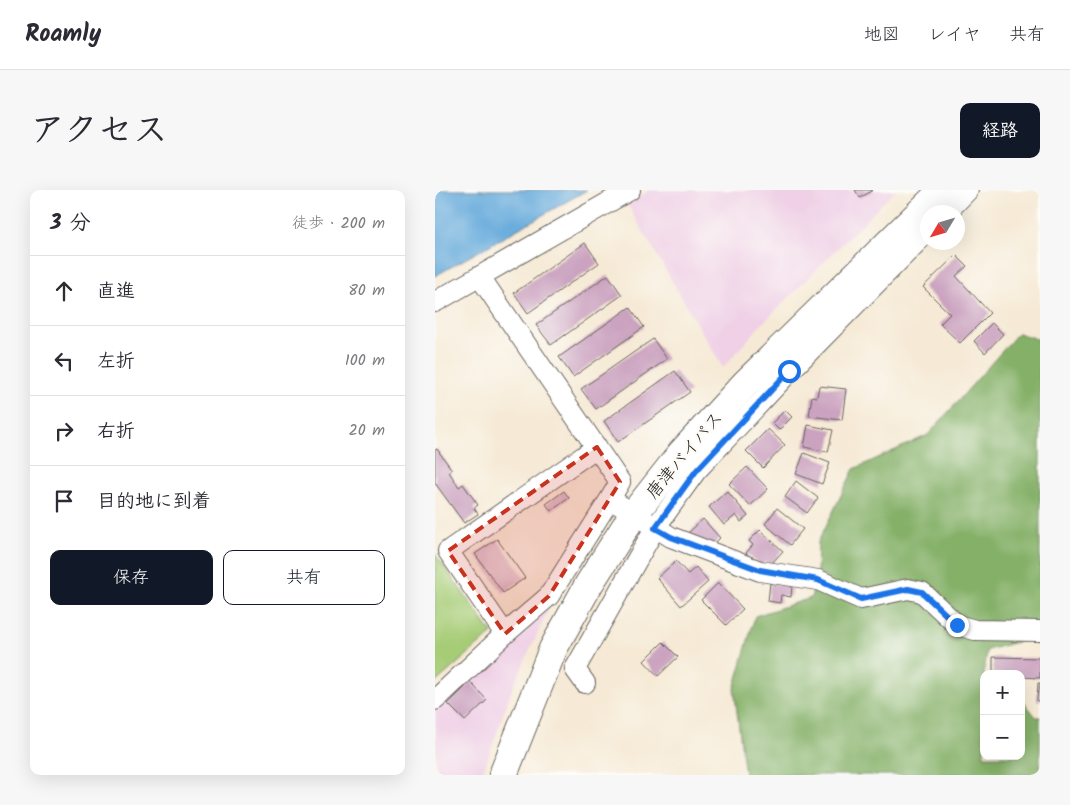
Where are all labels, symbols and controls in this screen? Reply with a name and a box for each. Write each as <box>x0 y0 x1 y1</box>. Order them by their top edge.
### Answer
text: Roamly <box>25 15 101 54</box>
text: 地図 <box>864 21 900 50</box>
text: レイヤ <box>928 21 981 50</box>
text: 共有 <box>1009 21 1045 50</box>
button: 経路 <box>960 103 1040 158</box>
text: アクセス <box>30 104 168 160</box>
north arrow <box>920 205 965 250</box>
text: 3 分 <box>50 207 91 240</box>
text: 徒歩 · 200 m <box>292 211 385 236</box>
icon: ahead <box>50 277 78 305</box>
text: 直進 <box>97 277 135 307</box>
text: 80 m <box>348 278 385 303</box>
icon: left <box>50 347 78 375</box>
text: 左折 <box>97 347 135 377</box>
text: 100 m <box>345 348 385 373</box>
route start <box>778 360 801 383</box>
street label: 唐津バイパス <box>639 405 731 507</box>
icon: right <box>50 417 78 445</box>
text: 右折 <box>97 417 135 447</box>
text: 20 m <box>349 418 385 443</box>
icon: arrive <box>50 487 78 515</box>
text: 目的地に到着 <box>97 487 211 517</box>
button: 保存 <box>50 550 213 605</box>
button: 共有 <box>223 550 385 605</box>
route end <box>946 614 969 637</box>
map controls <box>980 670 1025 760</box>
button: + <box>980 670 1025 715</box>
button: − <box>980 715 1025 760</box>

